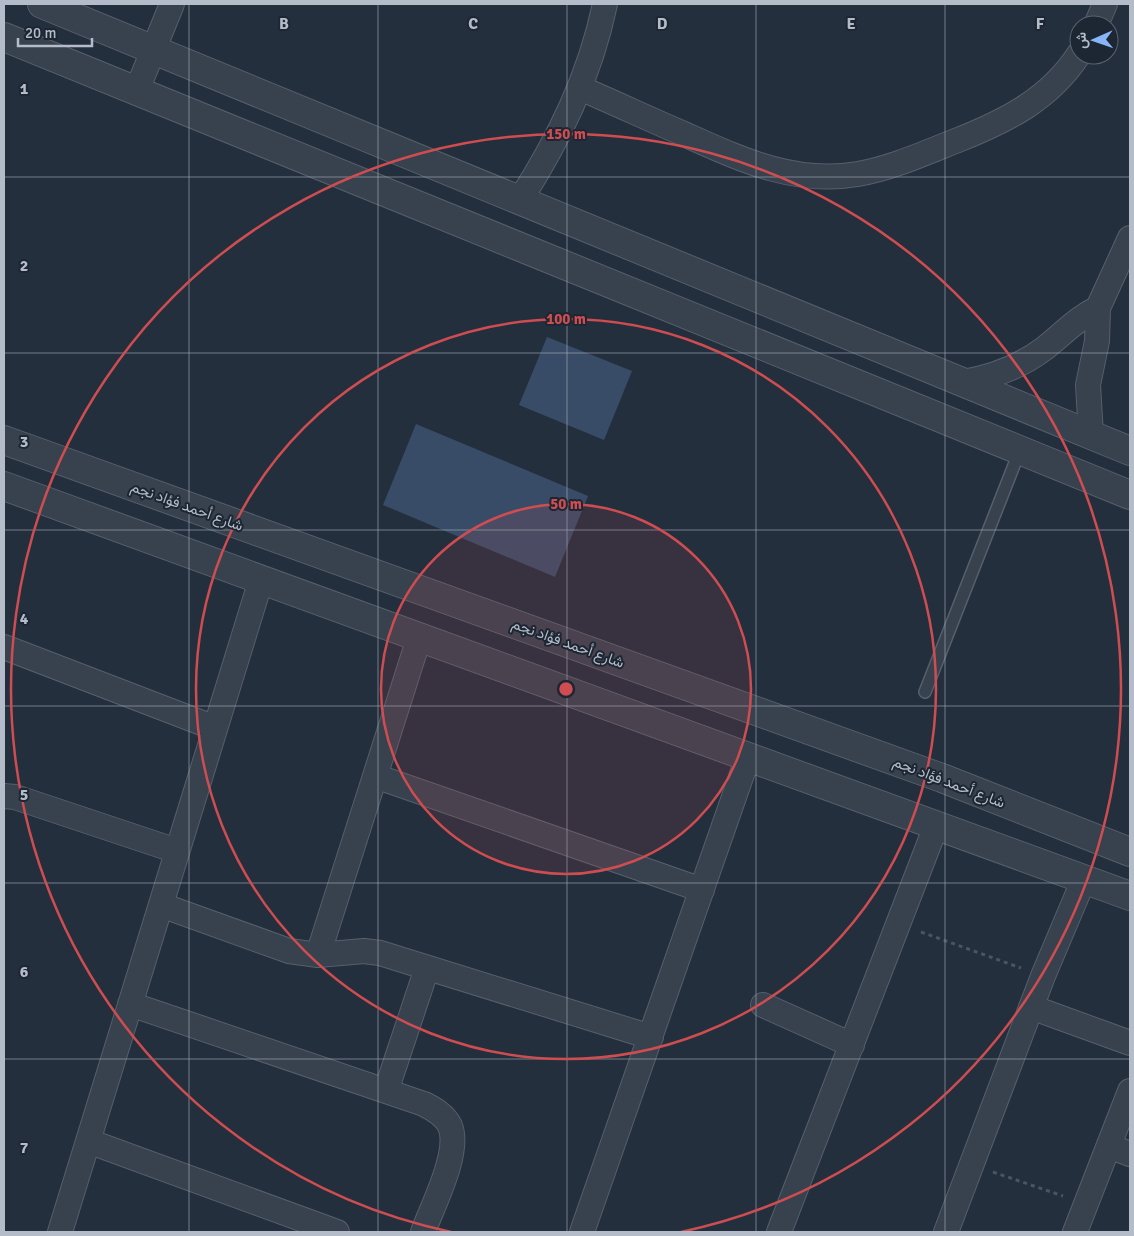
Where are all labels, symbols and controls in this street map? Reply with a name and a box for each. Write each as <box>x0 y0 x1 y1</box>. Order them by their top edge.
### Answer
text: B <box>279 14 289 34</box>
text: C <box>468 14 478 34</box>
text: D <box>657 14 668 34</box>
text: E <box>846 14 856 34</box>
text: F <box>1036 14 1045 34</box>
scale bar <box>18 15 91 47</box>
north arrow <box>1069 15 1119 65</box>
text: 20 m <box>25 24 56 42</box>
text: ش <box>1073 32 1090 49</box>
text: 1 <box>20 79 29 99</box>
text: 150 m <box>546 125 586 143</box>
text: 2 <box>20 256 28 276</box>
text: 100 m <box>546 310 586 328</box>
text: 3 <box>20 432 28 452</box>
street label: شارع أحمد فؤاد نجم <box>128 477 246 537</box>
text: 50 m <box>550 495 582 513</box>
text: 4 <box>20 609 29 629</box>
street label: شارع أحمد فؤاد نجم <box>509 614 627 674</box>
centre of rings <box>557 680 575 698</box>
street label: شارع أحمد فؤاد نجم <box>890 752 1008 814</box>
text: 5 <box>20 785 28 805</box>
text: 6 <box>20 962 29 982</box>
text: 7 <box>20 1138 29 1158</box>

